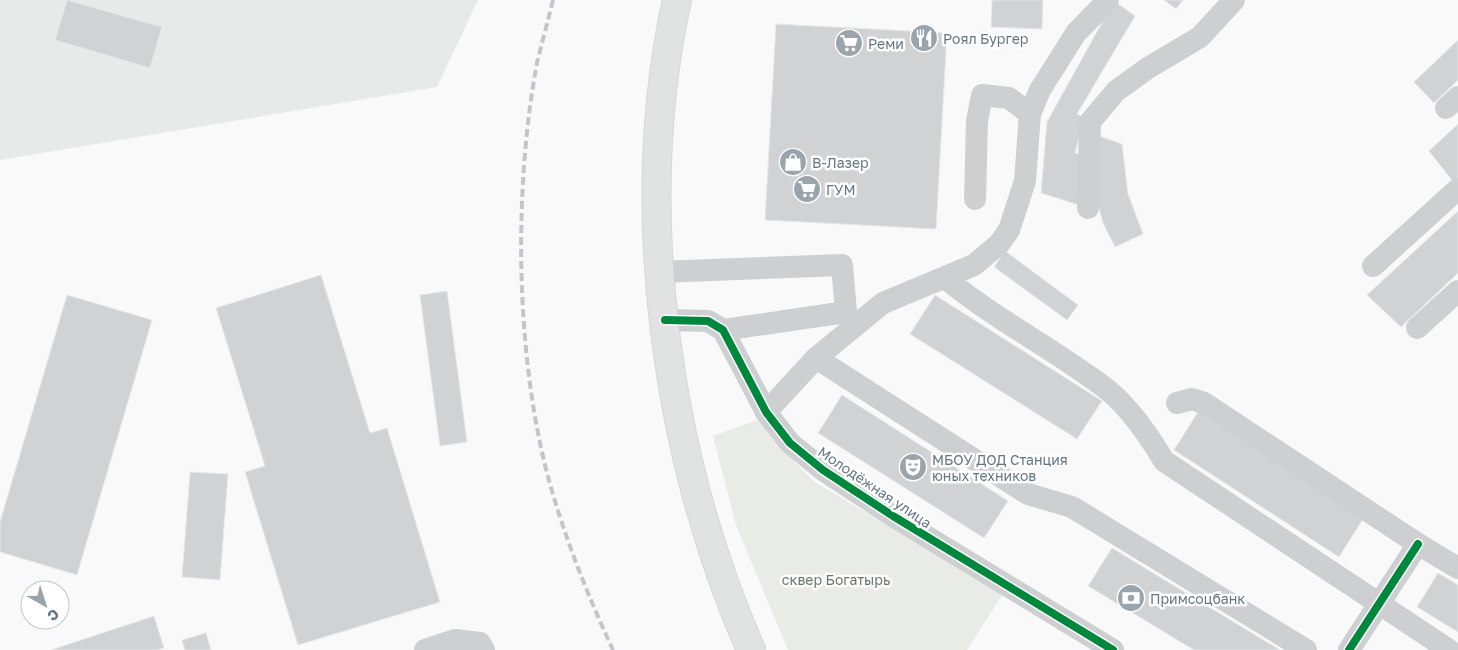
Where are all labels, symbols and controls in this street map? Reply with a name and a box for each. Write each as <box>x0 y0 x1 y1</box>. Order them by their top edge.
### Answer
restaurant icon: Роял Бургер <box>909 23 939 53</box>
supermarket icon: Реми <box>834 28 864 58</box>
place label: Роял Бургер <box>943 30 1028 47</box>
place label: Реми <box>868 35 904 52</box>
shop icon: В-Лазер <box>778 147 808 177</box>
place label: В-Лазер <box>812 154 869 171</box>
supermarket icon: ГУМ <box>792 174 822 204</box>
place label: ГУМ <box>826 181 856 198</box>
street label: Молодёжная улица <box>815 443 935 531</box>
place label: МБОУ ДОД Станция юных техников <box>932 451 1068 484</box>
theatre icon: МБОУ ДОД Станция юных техников <box>898 452 928 482</box>
park label: сквер Богатырь <box>782 571 890 588</box>
north arrow <box>20 580 70 630</box>
bank icon: Примсоцбанк <box>1116 583 1146 613</box>
place label: Примсоцбанк <box>1150 590 1245 607</box>
text: С <box>44 606 63 625</box>

